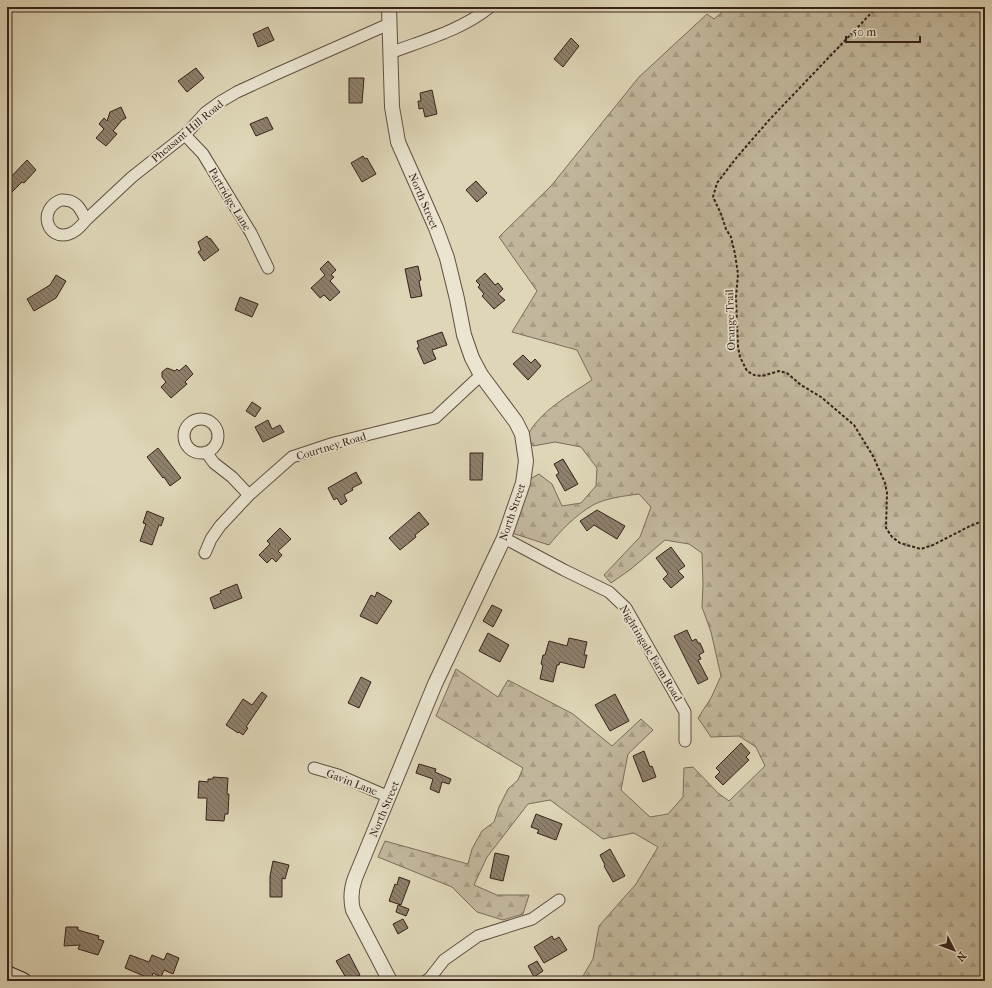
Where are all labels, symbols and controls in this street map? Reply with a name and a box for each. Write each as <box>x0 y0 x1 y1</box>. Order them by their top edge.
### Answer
scale bar <box>846 18 920 44</box>
text: 50 m <box>852 25 876 39</box>
street label: Pheasant Hill Road <box>149 97 227 165</box>
street label: Partridge Lane <box>206 165 254 234</box>
street label: North Street <box>406 171 441 231</box>
street label: Orange Trail <box>723 289 738 351</box>
street label: Courtney Road <box>295 429 368 463</box>
street label: North Street <box>497 482 528 543</box>
street label: Nightingale Farm Road <box>617 603 685 705</box>
street label: Gavin Lane <box>324 767 380 798</box>
street label: North Street <box>367 779 402 839</box>
north arrow <box>934 930 974 970</box>
text: N <box>953 949 969 964</box>

